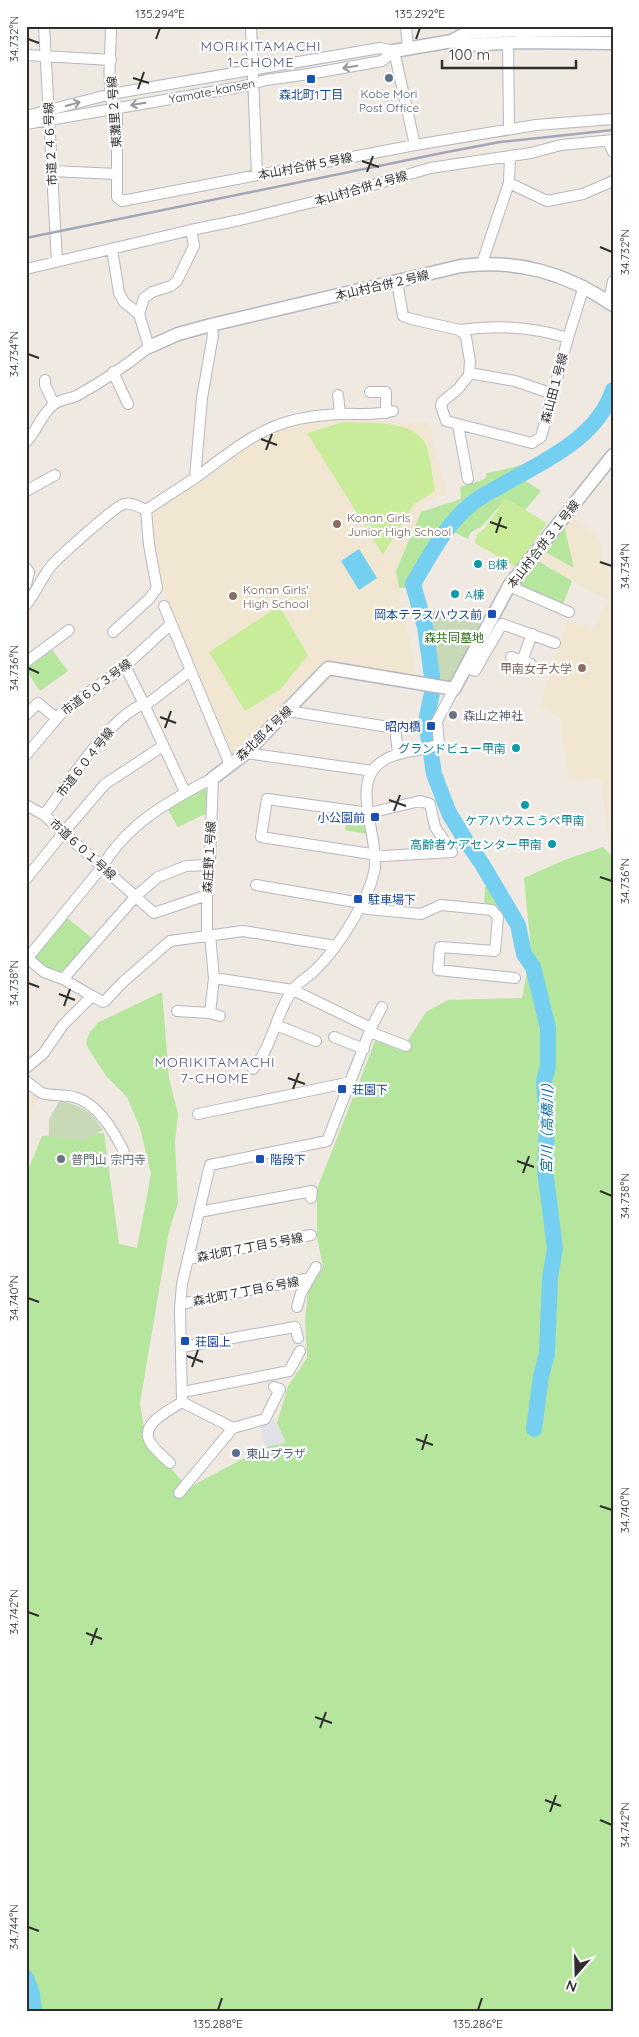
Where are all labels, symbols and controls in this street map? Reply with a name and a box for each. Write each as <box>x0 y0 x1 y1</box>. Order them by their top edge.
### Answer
text: 135.294°E <box>135 6 185 21</box>
text: 135.292°E <box>395 6 445 21</box>
text: 34.732°N <box>6 16 21 62</box>
district label: MORIKITAMACHI 1-CHOME <box>200 37 322 71</box>
scale bar <box>442 38 575 70</box>
text: 100 m <box>449 45 490 64</box>
one-way arrow <box>342 63 358 72</box>
marker: Kobe Mori Post Office <box>383 72 395 84</box>
marker: 森北町1丁目 <box>305 73 317 85</box>
street label: Yamate-kansen <box>168 75 256 107</box>
street label: 東灘里２号線 <box>104 76 124 148</box>
place label: Kobe Mori Post Office <box>359 86 420 115</box>
place label: 森北町1丁目 <box>279 87 343 102</box>
one-way arrow <box>65 99 81 108</box>
one-way arrow <box>130 100 146 110</box>
street label: 市道２４６号線 <box>40 102 60 186</box>
street label: 本山村合併５号線 <box>256 149 354 183</box>
street label: 本山村合併４号線 <box>313 168 409 208</box>
text: 34.732°N <box>617 229 632 275</box>
street label: 本山村合併２号線 <box>334 267 430 303</box>
text: 34.734°N <box>6 331 21 377</box>
street label: 森山田１号線 <box>537 351 571 425</box>
street label: 本山村合併３１号線 <box>504 497 582 591</box>
place label: Konan Girls Junior High School <box>347 510 451 539</box>
marker: Konan Girls Junior High School <box>331 518 343 530</box>
text: 34.734°N <box>617 543 632 589</box>
place label: B棟 <box>488 557 508 572</box>
marker: B棟 <box>472 558 484 570</box>
place label: Konan Girls' High School <box>243 582 309 611</box>
place label: A棟 <box>465 587 485 602</box>
marker: A棟 <box>449 588 461 600</box>
marker: Konan Girls' High School <box>227 590 239 602</box>
place label: 岡本テラスハウス前 <box>374 607 482 622</box>
marker: 岡本テラスハウス前 <box>486 608 498 620</box>
park label: 森共同墓地 <box>424 630 484 645</box>
text: 34.736°N <box>6 645 21 691</box>
street label: 市道６０３号線 <box>58 656 134 718</box>
place label: 甲南女子大学 <box>500 661 572 676</box>
marker: 甲南女子大学 <box>576 662 588 674</box>
street label: 森北部４号線 <box>233 703 295 763</box>
place label: 森山之神社 <box>463 708 523 723</box>
marker: 森山之神社 <box>447 709 459 721</box>
place label: 昭内橋 <box>385 719 421 734</box>
marker: 昭内橋 <box>425 720 437 732</box>
street label: 市道６０４号線 <box>53 724 117 800</box>
place label: グランドビュー甲南 <box>398 741 506 756</box>
marker: グランドビュー甲南 <box>510 742 522 754</box>
marker: ケアハウスこうべ甲南 <box>519 799 531 811</box>
place label: 小公園前 <box>317 810 365 825</box>
marker: 小公園前 <box>369 811 381 823</box>
place label: ケアハウスこうべ甲南 <box>465 813 585 828</box>
street label: 市道６０１号線 <box>47 815 119 883</box>
street label: 森庄野１号線 <box>200 821 218 893</box>
place label: 高齢者ケアセンター甲南 <box>410 837 542 852</box>
marker: 高齢者ケアセンター甲南 <box>546 838 558 850</box>
text: 34.736°N <box>617 858 632 904</box>
place label: 駐車場下 <box>368 892 416 907</box>
marker: 駐車場下 <box>352 893 364 905</box>
text: 34.738°N <box>6 960 21 1006</box>
district label: MORIKITAMACHI 7-CHOME <box>154 1053 276 1087</box>
water label: 宮川（高橋川） <box>537 1076 557 1174</box>
place label: 荘園下 <box>352 1082 388 1097</box>
marker: 荘園下 <box>336 1083 348 1095</box>
place label: 普門山 宗円寺 <box>71 1152 146 1167</box>
place label: 階段下 <box>270 1152 306 1167</box>
marker: 普門山 宗円寺 <box>55 1153 67 1165</box>
marker: 階段下 <box>254 1153 266 1165</box>
text: 34.738°N <box>617 1173 632 1219</box>
street label: 森北町７丁目５号線 <box>196 1229 304 1265</box>
street label: 森北町７丁目６号線 <box>192 1273 300 1309</box>
text: 34.740°N <box>6 1275 21 1321</box>
place label: 荘園上 <box>195 1334 231 1349</box>
marker: 荘園上 <box>179 1335 191 1347</box>
place label: 東山プラザ <box>246 1446 306 1461</box>
marker: 東山プラザ <box>230 1447 242 1459</box>
text: 34.740°N <box>617 1487 632 1533</box>
text: 34.742°N <box>6 1589 21 1635</box>
text: 34.742°N <box>617 1802 632 1848</box>
text: 34.744°N <box>6 1904 21 1950</box>
north arrow <box>552 1950 602 2000</box>
text: N <box>564 1976 579 1996</box>
text: 135.288°E <box>193 2016 243 2031</box>
text: 135.286°E <box>453 2016 503 2031</box>

